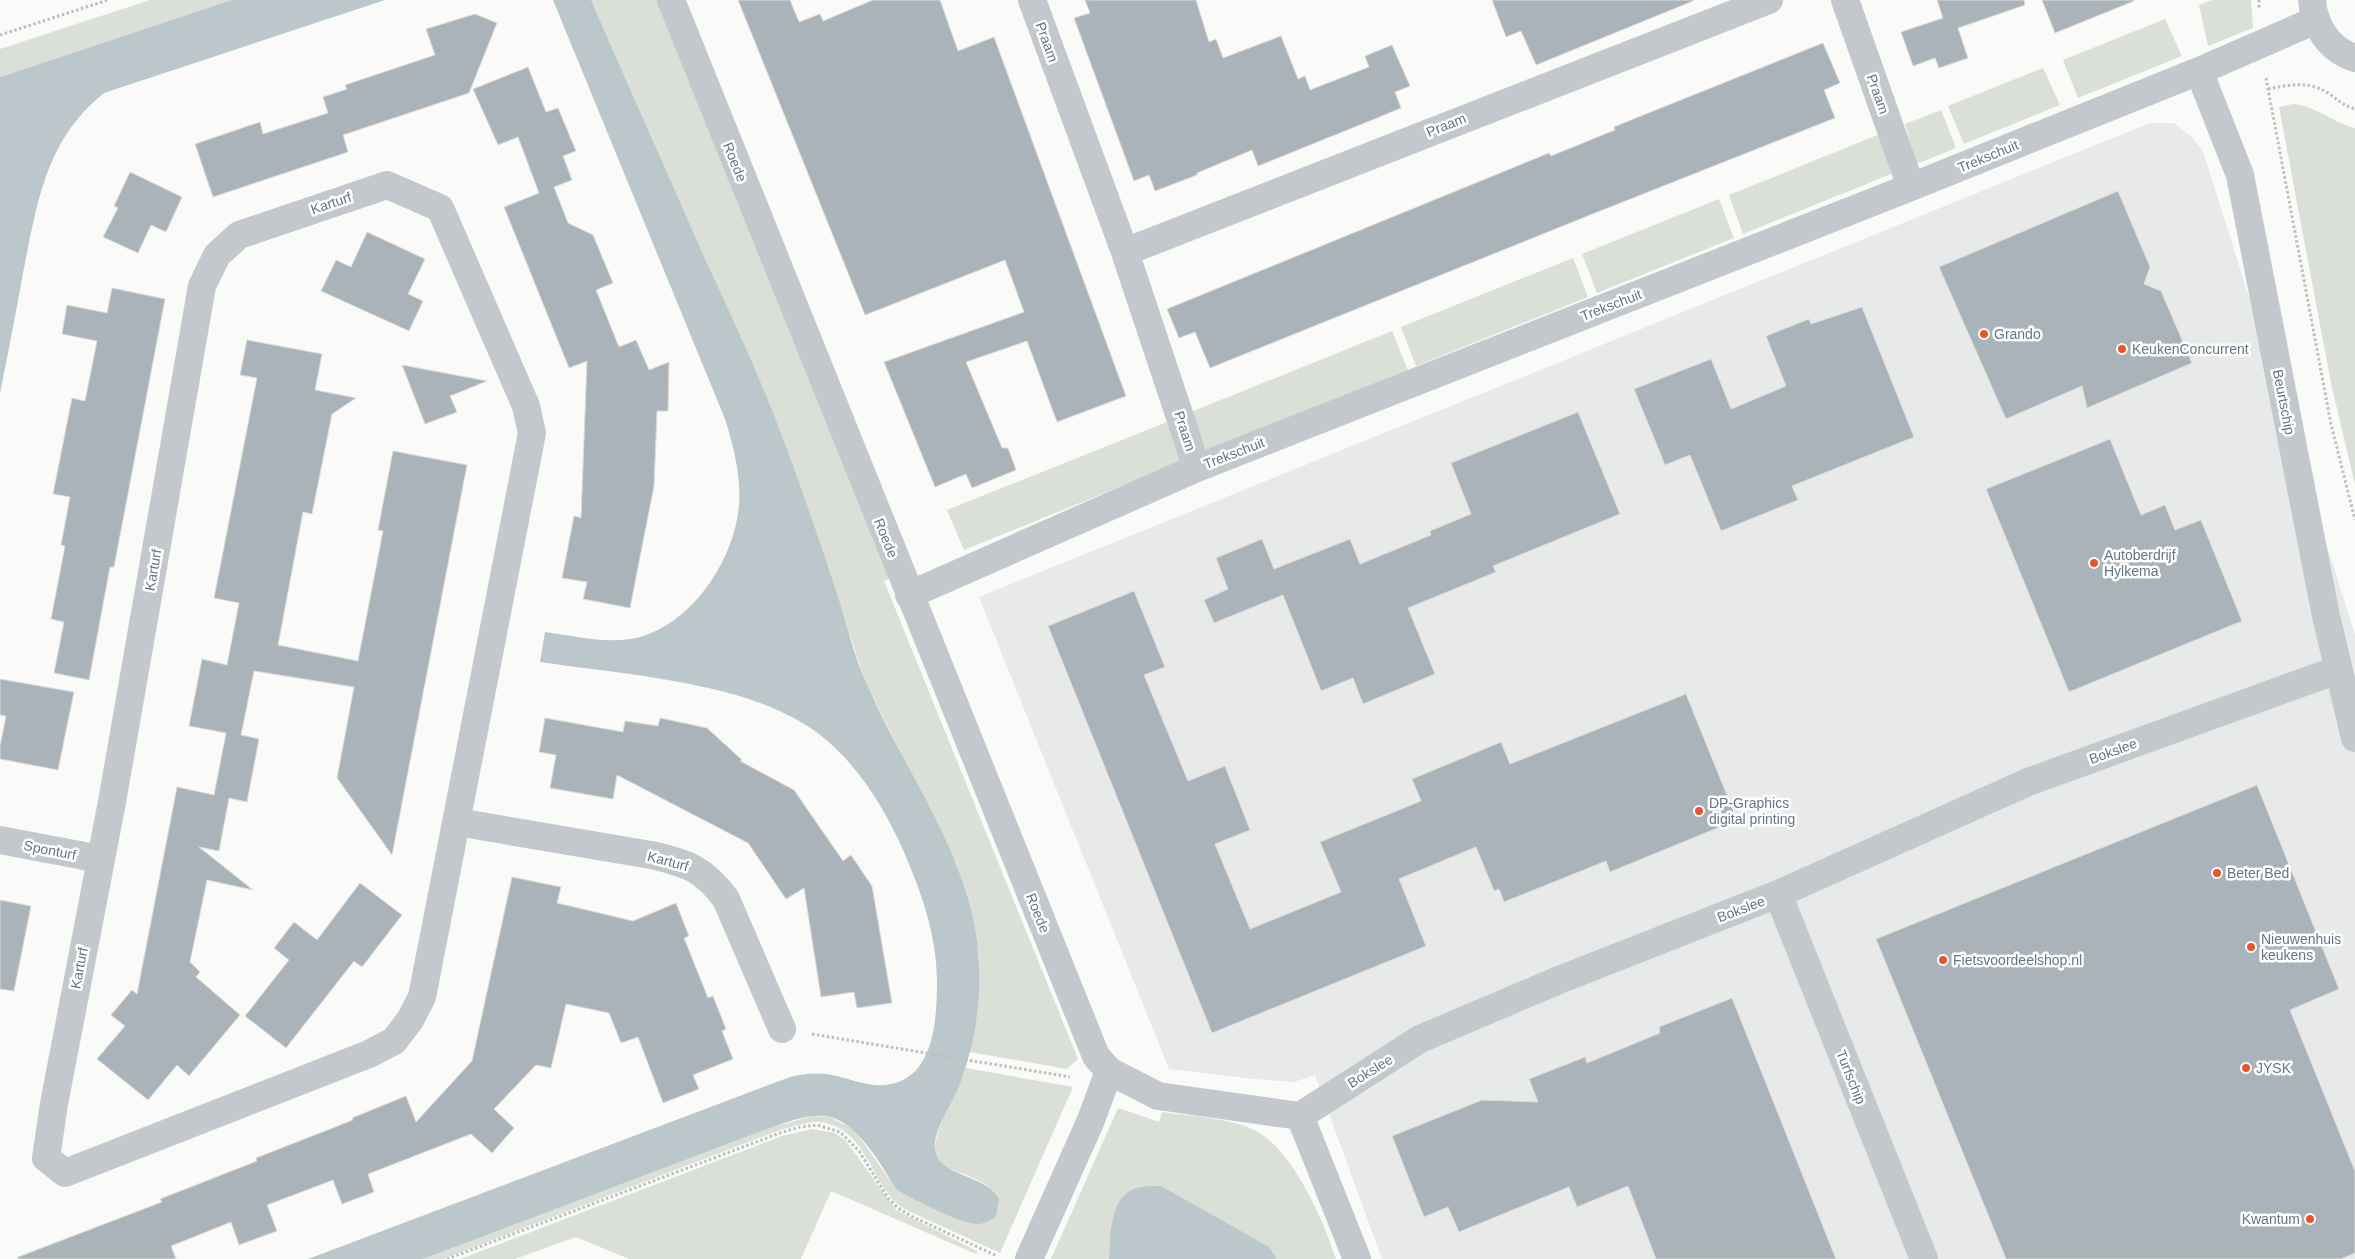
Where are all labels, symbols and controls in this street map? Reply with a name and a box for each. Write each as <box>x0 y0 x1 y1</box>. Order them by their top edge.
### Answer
street label: Praam <box>1032 20 1062 64</box>
street label: Praam <box>1864 72 1892 116</box>
street label: Praam <box>1424 110 1468 140</box>
street label: Trekschuit <box>1955 137 2021 175</box>
street label: Roede <box>720 140 750 184</box>
street label: Karturf <box>309 189 354 217</box>
street label: Trekschuit <box>1578 286 1644 324</box>
place label: Grando <box>1994 326 2041 342</box>
marker: Grando <box>1978 328 1990 340</box>
place label: KeukenConcurrent <box>2132 341 2249 357</box>
marker: KeukenConcurrent <box>2116 343 2128 355</box>
street label: Beurtschip <box>2270 368 2298 436</box>
street label: Praam <box>1171 409 1199 453</box>
street label: Trekschuit <box>1201 434 1267 472</box>
street label: Roede <box>871 516 901 560</box>
place label: Autoberdrijf Hylkema <box>2104 547 2176 579</box>
street label: Karturf <box>141 548 165 592</box>
marker: Autoberdrijf Hylkema <box>2088 557 2100 569</box>
street label: Bokslee <box>2087 735 2139 767</box>
place label: DP-Graphics digital printing <box>1709 795 1795 827</box>
marker: DP-Graphics digital printing <box>1693 805 1705 817</box>
street label: Sponturf <box>22 837 78 863</box>
street label: Karturf <box>646 848 690 874</box>
place label: Beter Bed <box>2227 865 2289 881</box>
marker: Beter Bed <box>2211 867 2223 879</box>
street label: Roede <box>1023 891 1053 935</box>
street label: Bokslee <box>1715 893 1767 925</box>
place label: Nieuwenhuis keukens <box>2261 931 2341 963</box>
marker: Nieuwenhuis keukens <box>2245 941 2257 953</box>
street label: Karturf <box>67 946 91 990</box>
place label: Fietsvoordeelshop.nl <box>1953 952 2082 968</box>
marker: Fietsvoordeelshop.nl <box>1937 954 1949 966</box>
street label: Turfschip <box>1833 1048 1869 1107</box>
street label: Bokslee <box>1345 1051 1396 1091</box>
place label: JYSK <box>2256 1060 2292 1076</box>
marker: JYSK <box>2240 1062 2252 1074</box>
place label: Kwantum <box>2242 1211 2300 1227</box>
marker: Kwantum <box>2304 1213 2316 1225</box>

